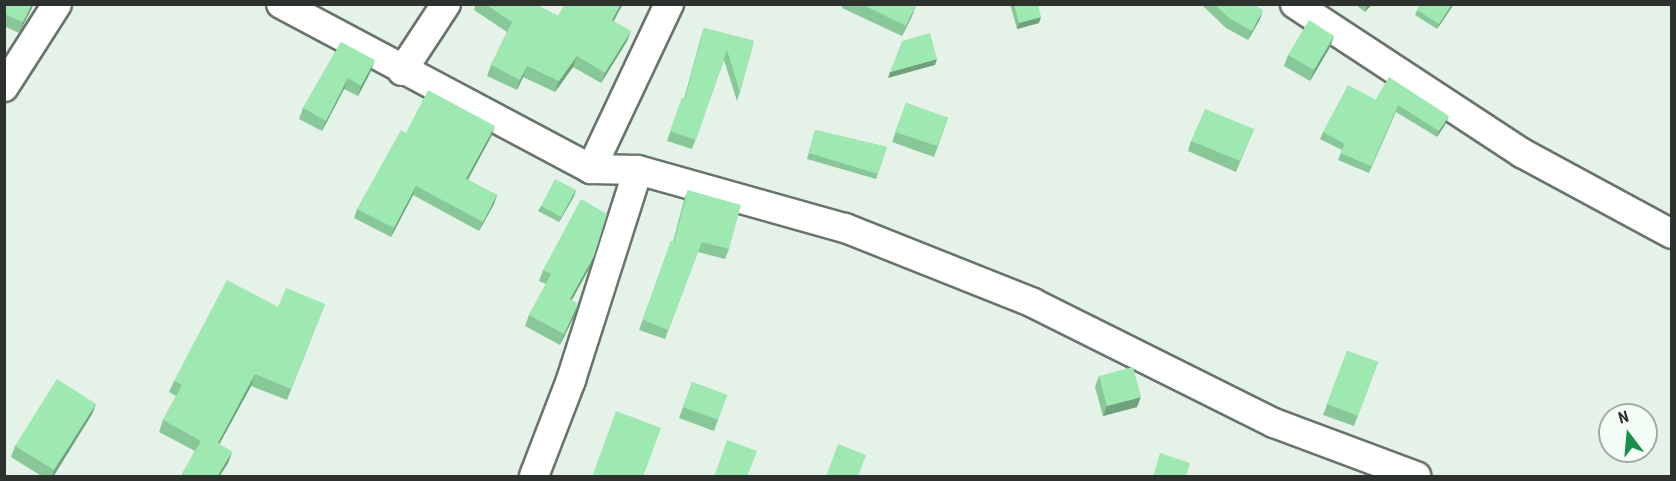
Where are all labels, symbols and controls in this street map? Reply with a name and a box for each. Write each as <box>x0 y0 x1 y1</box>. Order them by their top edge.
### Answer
north arrow <box>1598 403 1658 463</box>
text: N <box>1616 407 1631 428</box>

